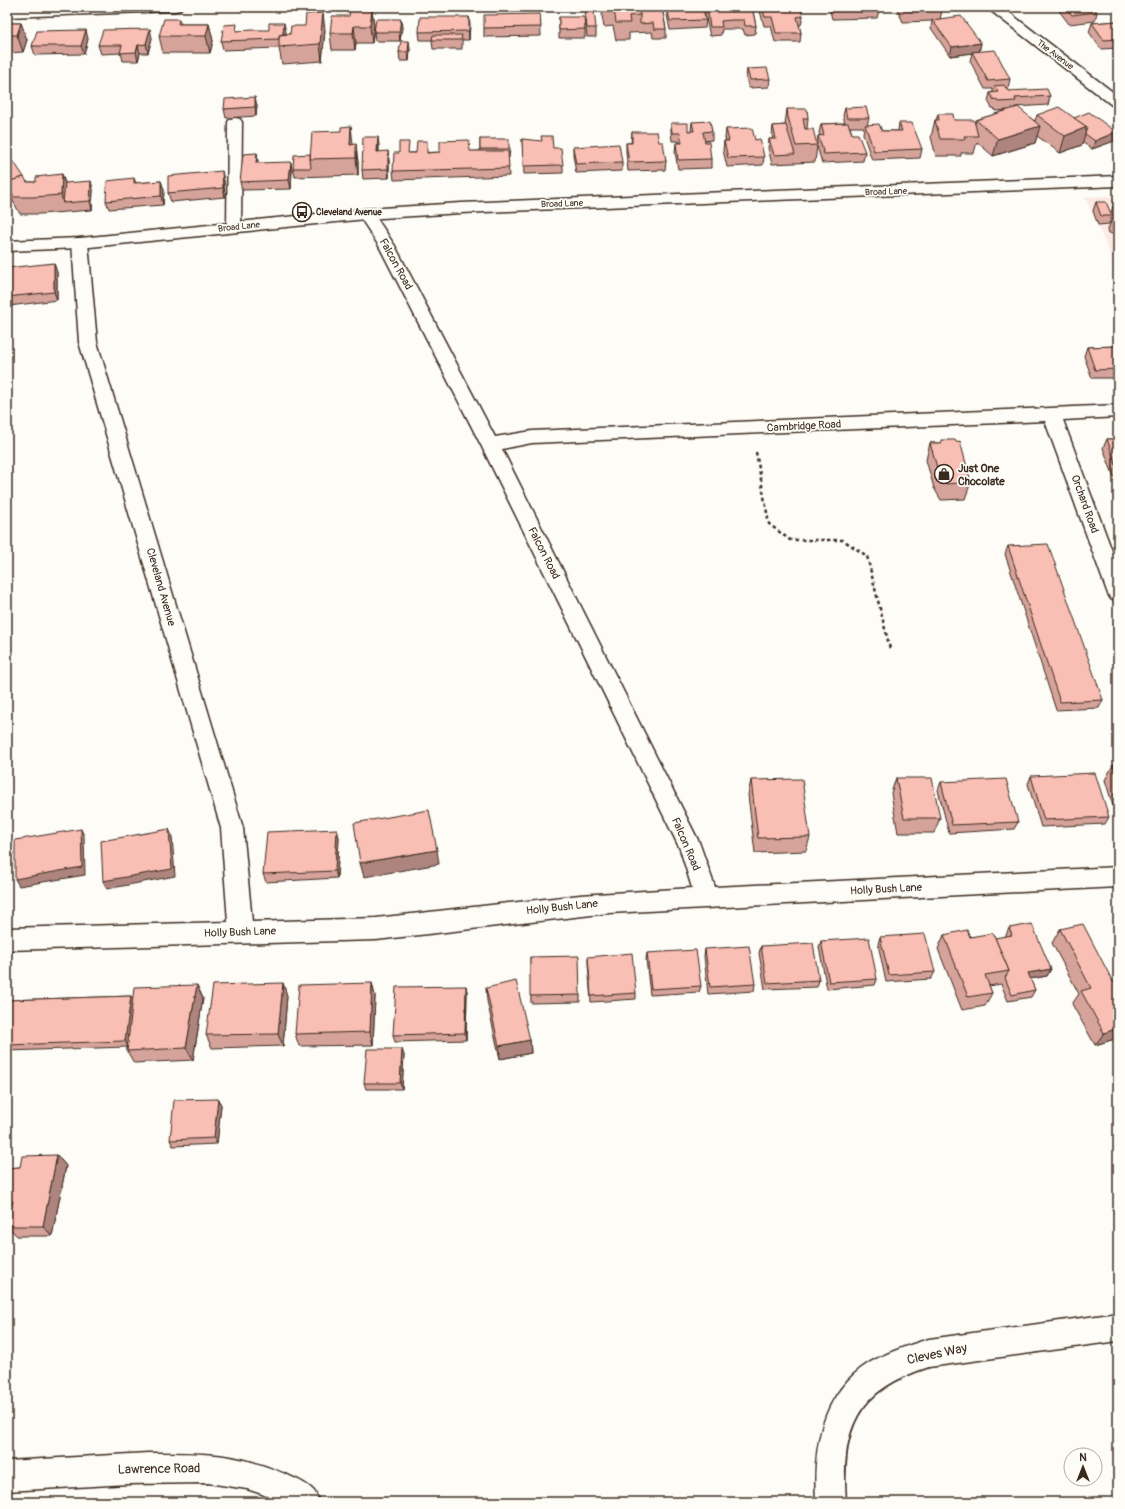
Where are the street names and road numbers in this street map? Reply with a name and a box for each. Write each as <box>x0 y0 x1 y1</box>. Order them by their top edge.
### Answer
street label: The Avenue <box>1034 38 1076 73</box>
street label: Broad Lane <box>865 186 908 198</box>
street label: Broad Lane <box>541 198 584 210</box>
street label: Broad Lane <box>218 219 261 235</box>
street label: Falcon Road <box>377 236 415 292</box>
street label: Cambridge Road <box>767 418 841 434</box>
street label: Orchard Road <box>1068 473 1102 535</box>
street label: Falcon Road <box>525 525 563 581</box>
street label: Cleveland Avenue <box>144 547 178 628</box>
street label: Falcon Road <box>669 815 703 873</box>
street label: Holly Bush Lane <box>850 881 923 897</box>
street label: Holly Bush Lane <box>525 897 599 917</box>
street label: Holly Bush Lane <box>204 924 277 940</box>
street label: Cleves Way <box>905 1340 969 1368</box>
street label: Lawrence Road <box>117 1460 201 1478</box>

